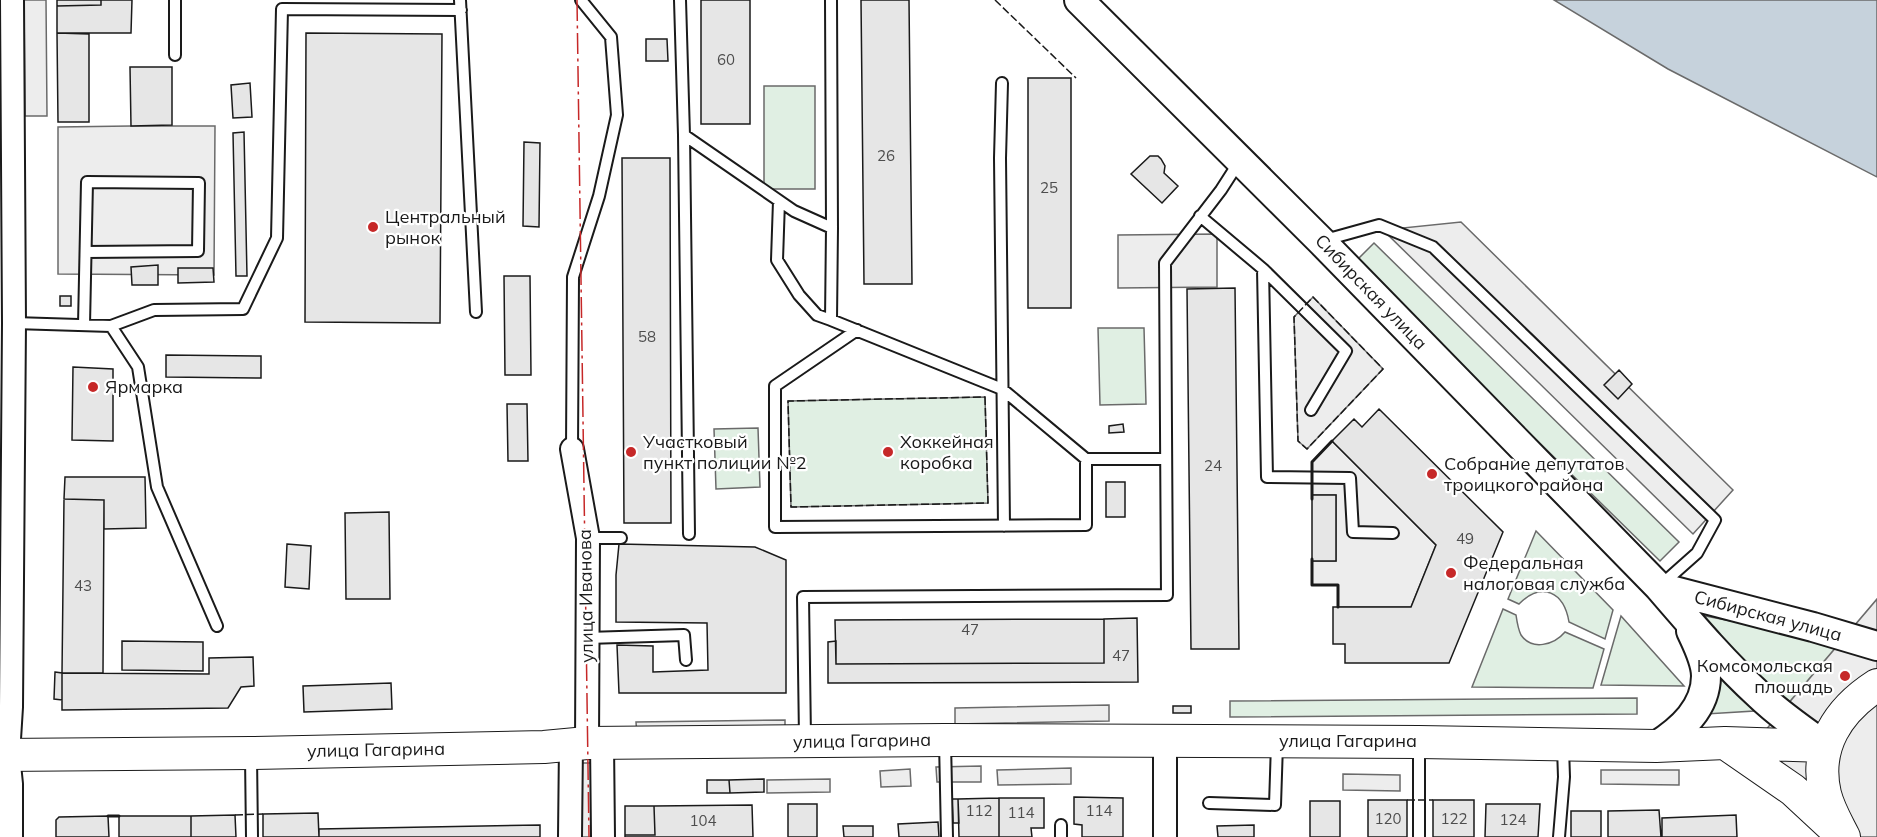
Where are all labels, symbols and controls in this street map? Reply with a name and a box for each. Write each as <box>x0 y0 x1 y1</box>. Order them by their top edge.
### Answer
house number: 60 <box>717 50 735 69</box>
house number: 26 <box>877 146 895 165</box>
house number: 25 <box>1040 178 1058 197</box>
place label: Центральный рынок <box>385 205 506 249</box>
marker: Центральный рынок <box>366 220 380 234</box>
street label: Сибирская улица <box>1310 229 1432 354</box>
house number: 58 <box>638 327 656 346</box>
place label: Ярмарка <box>105 375 183 398</box>
marker: Ярмарка <box>86 380 100 394</box>
place label: Участковый пункт полиции №2 <box>642 430 807 474</box>
place label: Хоккейная коробка <box>900 430 994 474</box>
marker: Участковый пункт полиции №2 <box>624 445 638 459</box>
marker: Хоккейная коробка <box>881 445 895 459</box>
place label: Собрание депутатов троицкого района <box>1444 452 1624 496</box>
house number: 24 <box>1204 456 1222 475</box>
marker: Собрание депутатов троицкого района <box>1425 467 1439 481</box>
street label: улица Иванова <box>573 529 598 663</box>
house number: 49 <box>1456 529 1474 548</box>
place label: Федеральная налоговая служба <box>1463 551 1625 595</box>
marker: Федеральная налоговая служба <box>1444 566 1458 580</box>
house number: 43 <box>74 576 92 595</box>
street label: Сибирская улица <box>1692 585 1845 646</box>
house number: 47 <box>961 620 979 639</box>
house number: 47 <box>1112 646 1130 665</box>
place label: Комсомольская площадь <box>1697 654 1833 698</box>
marker: Комсомольская площадь <box>1838 669 1852 683</box>
street label: улица Гагарина <box>793 728 931 753</box>
street label: улица Гагарина <box>1279 729 1417 752</box>
street label: улица Гагарина <box>307 737 445 762</box>
house number: 112 <box>965 801 993 820</box>
house number: 114 <box>1085 801 1113 820</box>
house number: 114 <box>1007 803 1035 822</box>
house number: 120 <box>1374 809 1402 828</box>
house number: 122 <box>1440 809 1468 828</box>
house number: 124 <box>1499 810 1527 829</box>
house number: 104 <box>689 811 717 830</box>

